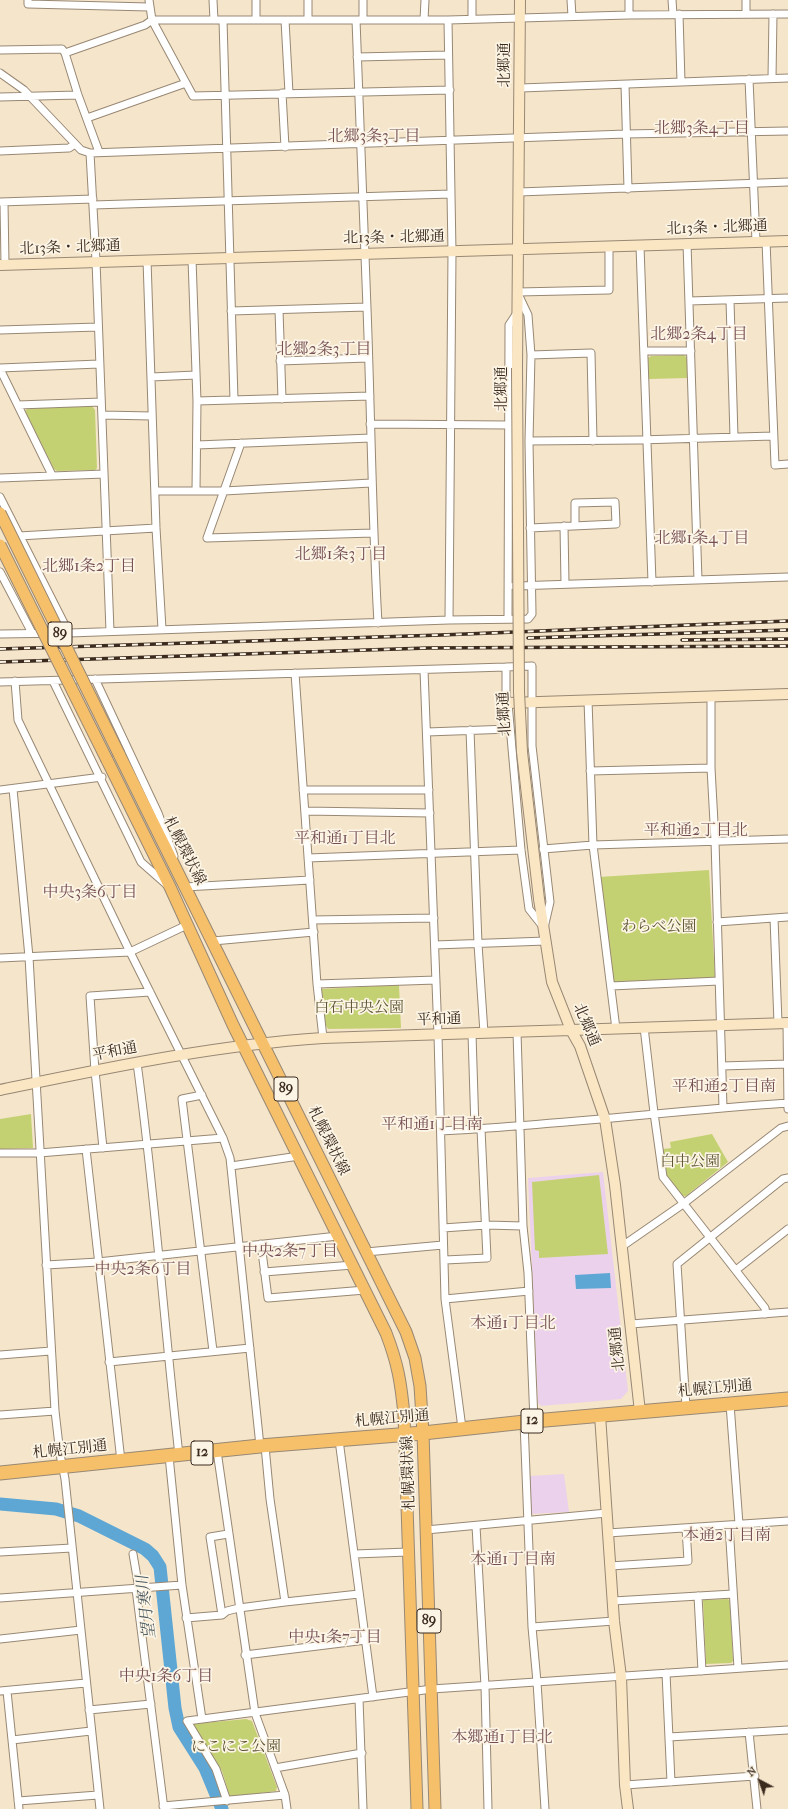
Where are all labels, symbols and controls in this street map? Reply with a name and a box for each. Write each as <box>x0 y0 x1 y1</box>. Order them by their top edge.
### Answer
street label: 北郷通 <box>496 43 514 87</box>
district label: 北郷3条4丁目 <box>654 119 750 139</box>
district label: 北郷3条3丁目 <box>327 127 421 147</box>
street label: 北13条・北郷通 <box>666 217 768 239</box>
street label: 北13条・北郷通 <box>343 228 445 248</box>
street label: 北13条・北郷通 <box>19 237 121 259</box>
district label: 北郷2条4丁目 <box>650 325 748 345</box>
district label: 北郷2条3丁目 <box>277 340 371 360</box>
street label: 北郷通 <box>493 367 511 411</box>
district label: 北郷1条4丁目 <box>654 529 750 549</box>
district label: 北郷1条3丁目 <box>295 545 387 565</box>
district label: 北郷1条2丁目 <box>42 557 136 577</box>
road number: 89 <box>48 622 72 646</box>
street label: 北郷通 <box>495 691 515 737</box>
street label: 札幌環状線 <box>159 814 209 888</box>
district label: 平和通2丁目北 <box>644 821 748 841</box>
district label: 平和通1丁目北 <box>294 829 396 849</box>
district label: 中央3条6丁目 <box>42 883 138 903</box>
park label: わらべ公園 <box>622 918 696 936</box>
park label: 白石中央公園 <box>314 999 404 1017</box>
street label: 北郷通 <box>569 1001 603 1049</box>
street label: 平和通 <box>416 1010 462 1030</box>
street label: 平和通 <box>91 1039 139 1065</box>
road number: 89 <box>274 1077 298 1101</box>
district label: 平和通2丁目南 <box>672 1077 776 1097</box>
street label: 札幌環状線 <box>303 1103 353 1179</box>
district label: 平和通1丁目南 <box>381 1115 483 1135</box>
park label: 白中公園 <box>660 1153 720 1171</box>
district label: 中央2条7丁目 <box>242 1242 338 1262</box>
district label: 中央2条6丁目 <box>95 1260 191 1280</box>
district label: 本通1丁目北 <box>470 1314 556 1334</box>
street label: 北郷通 <box>607 1326 629 1372</box>
street label: 札幌江別通 <box>677 1377 753 1401</box>
street label: 札幌江別通 <box>354 1407 430 1431</box>
road number: 12 <box>521 1409 543 1433</box>
street label: 札幌環状線 <box>399 1435 419 1511</box>
street label: 札幌江別通 <box>32 1437 108 1463</box>
road number: 12 <box>191 1441 213 1465</box>
district label: 本通2丁目南 <box>683 1526 771 1546</box>
district label: 本通1丁目南 <box>470 1550 556 1570</box>
water label: 望月寒川 <box>134 1574 160 1640</box>
road number: 89 <box>417 1609 441 1633</box>
district label: 中央1条7丁目 <box>288 1628 382 1648</box>
district label: 中央1条6丁目 <box>119 1667 213 1687</box>
district label: 本郷通1丁目北 <box>451 1728 553 1748</box>
park label: にこにこ公園 <box>191 1738 281 1756</box>
north arrow <box>740 1761 780 1801</box>
text: N <box>744 1764 759 1779</box>

